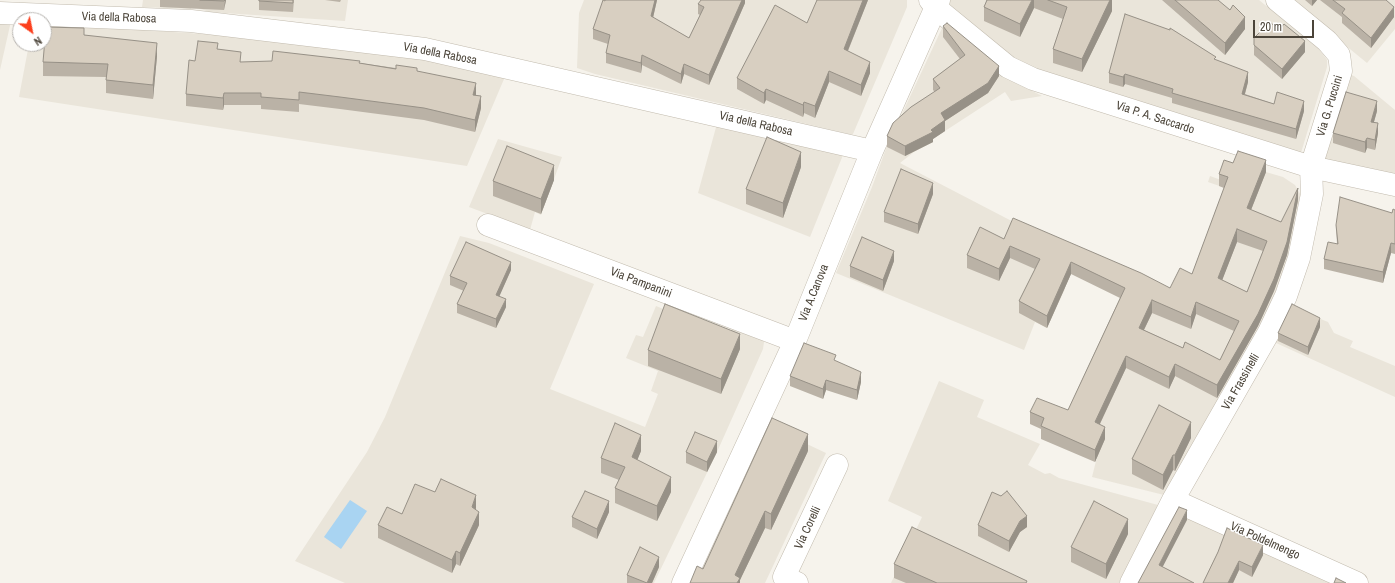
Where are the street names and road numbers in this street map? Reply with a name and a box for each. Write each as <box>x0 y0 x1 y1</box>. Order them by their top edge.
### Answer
street label: Via della Rabosa <box>81 9 157 27</box>
street label: Via della Rabosa <box>402 40 478 68</box>
street label: Via G. Puccini <box>1314 74 1346 138</box>
street label: Via P. A. Saccardo <box>1114 99 1196 137</box>
street label: Via della Rabosa <box>718 109 794 139</box>
street label: Via A.Canova <box>796 262 832 324</box>
street label: Via Pampanini <box>608 265 674 301</box>
street label: Via Frassinelli <box>1219 351 1263 413</box>
street label: Via Corelli <box>792 504 824 552</box>
street label: Via Poldelmengo <box>1228 519 1302 563</box>

